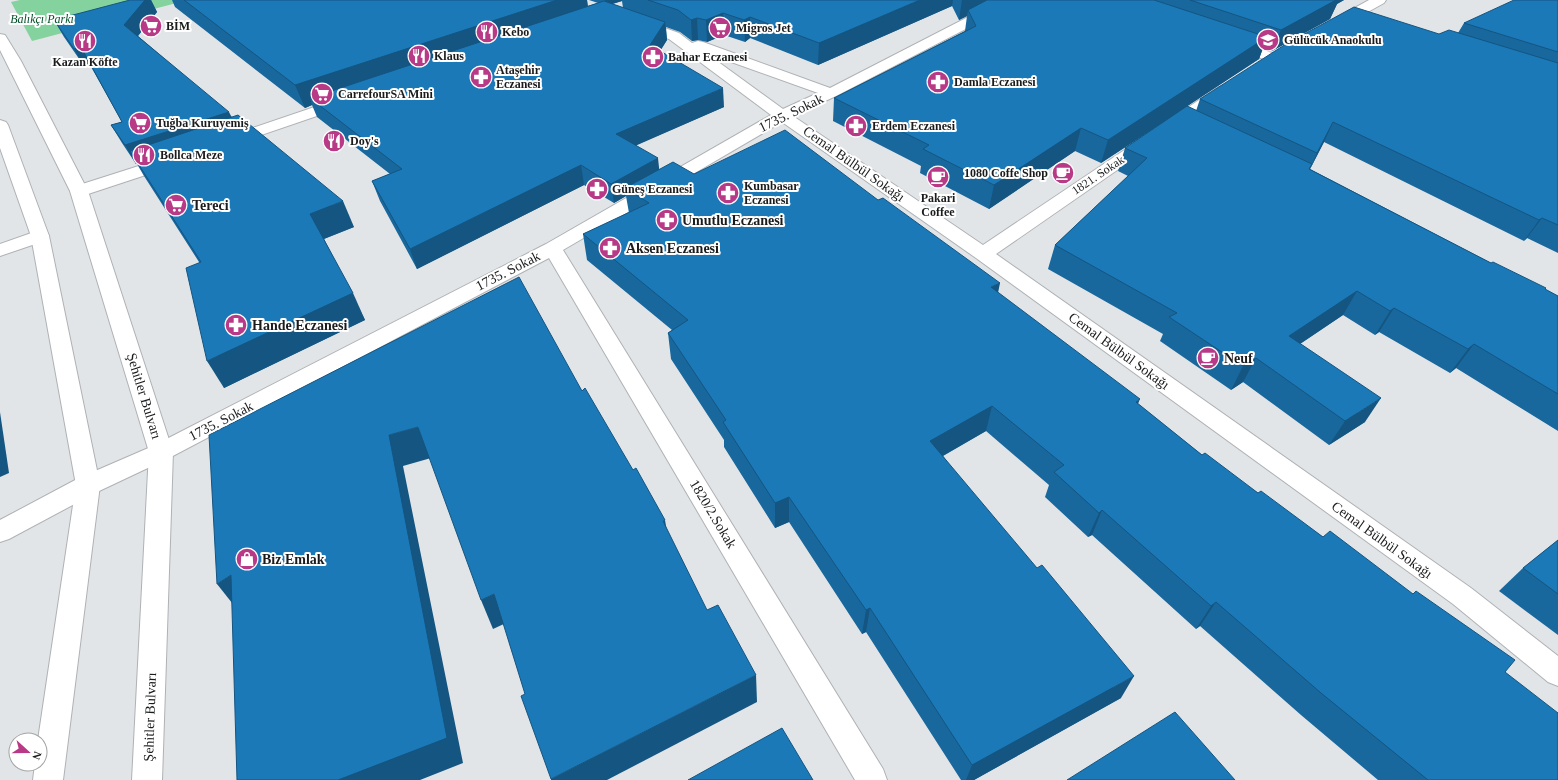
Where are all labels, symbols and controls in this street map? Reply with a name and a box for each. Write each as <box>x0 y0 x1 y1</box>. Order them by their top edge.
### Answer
park label: Balıkçı Parkı <box>10 12 74 26</box>
supermarket icon: BİM <box>138 13 164 39</box>
supermarket icon: Migros Jet <box>707 15 733 41</box>
place label: BİM <box>166 19 190 33</box>
restaurant icon: Kebo <box>474 19 500 45</box>
place label: Migros Jet <box>736 21 791 35</box>
place label: Kebo <box>502 25 529 39</box>
school or university icon: Gülücük Anaokulu <box>1255 27 1281 53</box>
restaurant icon: Kazan Köfte <box>72 28 98 54</box>
place label: Gülücük Anaokulu <box>1284 33 1382 47</box>
restaurant icon: Klaus <box>406 43 432 69</box>
pharmacy icon: Bahar Eczanesi <box>640 44 666 70</box>
place label: Klaus <box>434 49 464 63</box>
place label: Bahar Eczanesi <box>668 50 748 64</box>
place label: Kazan Köfte <box>53 55 118 69</box>
place label: Ataşehir Eczanesi <box>496 63 541 91</box>
pharmacy icon: Ataşehir Eczanesi <box>468 64 494 90</box>
pharmacy icon: Damla Eczanesi <box>925 69 951 95</box>
place label: Damla Eczanesi <box>954 75 1036 89</box>
supermarket icon: CarrefourSA Mini <box>309 81 335 107</box>
place label: CarrefourSA Mini <box>338 87 433 101</box>
street label: 1735. Sokak <box>756 91 826 135</box>
supermarket icon: Tuğba Kuruyemiş <box>127 110 153 136</box>
pharmacy icon: Erdem Eczanesi <box>843 113 869 139</box>
place label: Tuğba Kuruyemiş <box>156 116 249 130</box>
place label: Erdem Eczanesi <box>872 119 956 133</box>
street label: Cemal Bülbül Sokağı <box>800 123 908 205</box>
restaurant icon: Doy's <box>321 128 347 154</box>
place label: Doy's <box>350 134 379 148</box>
restaurant icon: Bollca Meze <box>131 142 157 168</box>
place label: Bollca Meze <box>160 148 223 162</box>
street label: 1821. Sokak <box>1069 152 1127 198</box>
cafe icon: 1080 Coffe Shop <box>1050 160 1076 186</box>
cafe icon: Pakari Coffee <box>925 164 951 190</box>
place label: 1080 Coffe Shop <box>964 166 1048 180</box>
pharmacy icon: Güneş Eczanesi <box>584 176 610 202</box>
place label: Kumbasar Eczanesi <box>744 179 799 207</box>
pharmacy icon: Kumbasar Eczanesi <box>715 180 741 206</box>
place label: Güneş Eczanesi <box>612 182 693 196</box>
place label: Pakari Coffee <box>921 191 956 219</box>
supermarket icon: Tereci <box>163 192 189 218</box>
place label: Tereci <box>192 198 229 213</box>
pharmacy icon: Umutlu Eczanesi <box>654 207 680 233</box>
place label: Umutlu Eczanesi <box>682 213 784 228</box>
pharmacy icon: Aksen Eczanesi <box>597 235 623 261</box>
place label: Aksen Eczanesi <box>626 241 719 256</box>
street label: 1735. Sokak <box>473 248 543 294</box>
street label: Cemal Bülbül Sokağı <box>1066 309 1172 393</box>
pharmacy icon: Hande Eczanesi <box>223 312 249 338</box>
place label: Hande Eczanesi <box>252 318 347 333</box>
cafe icon: Neuf <box>1195 345 1221 371</box>
street label: Şehitler Bulvarı <box>124 351 164 441</box>
place label: Neuf <box>1224 351 1253 366</box>
street label: 1735. Sokak <box>186 398 256 444</box>
street label: 1820/2.Sokak <box>687 477 739 551</box>
street label: Cemal Bülbül Sokağı <box>1329 498 1435 582</box>
shop icon: Biz Emlak <box>234 546 260 572</box>
place label: Biz Emlak <box>262 552 325 567</box>
street label: Şehitler Bulvarı <box>141 672 159 762</box>
north arrow <box>8 732 48 772</box>
text: N <box>30 750 44 761</box>

